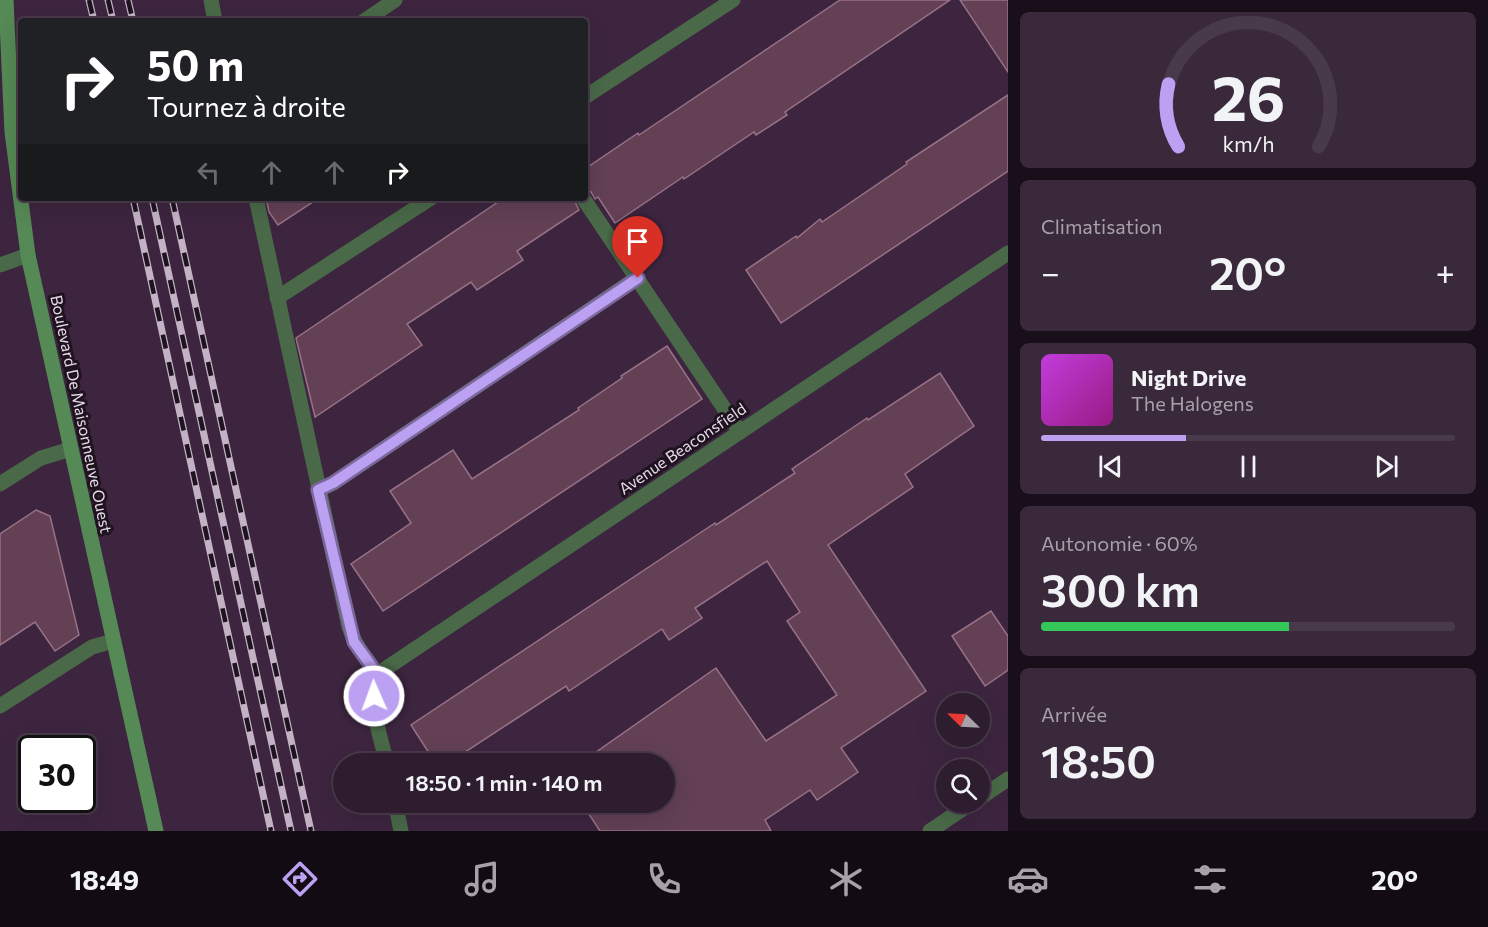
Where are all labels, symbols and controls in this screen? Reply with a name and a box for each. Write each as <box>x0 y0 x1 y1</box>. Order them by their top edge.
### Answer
text: 50 m <box>147 38 244 90</box>
icon: right <box>48 42 126 120</box>
text: 26 <box>1211 58 1285 134</box>
text: Tournez à droite <box>147 90 346 123</box>
text: km/h <box>1222 130 1274 156</box>
icon: left <box>192 156 225 189</box>
icon: ahead <box>255 156 288 189</box>
icon: ahead <box>318 156 351 189</box>
icon: right <box>381 156 414 189</box>
text: Climatisation <box>1041 214 1162 238</box>
pin <box>612 216 663 278</box>
icon: arrive <box>621 225 654 258</box>
text: 20° <box>1209 244 1286 299</box>
text: − <box>1041 251 1060 292</box>
text: + <box>1436 251 1455 292</box>
street label: Boulevard De Maisonneuve Ouest <box>47 293 117 535</box>
text: Night Drive <box>1131 364 1246 391</box>
text: The Halogens <box>1131 391 1254 415</box>
street label: Avenue Beaconsfield <box>615 398 749 498</box>
icon: previous <box>1094 450 1127 483</box>
icon: pause <box>1232 450 1265 483</box>
icon: next <box>1370 450 1403 483</box>
text: Autonomie · 60% <box>1041 531 1198 555</box>
text: 300 km <box>1041 561 1200 616</box>
position arrow <box>342 664 406 728</box>
north arrow <box>936 693 990 747</box>
map controls <box>936 693 990 813</box>
text: Arrivée <box>1041 702 1107 726</box>
text: 18:50 <box>1041 732 1156 787</box>
speed limit sign: 30 <box>18 735 96 813</box>
button: search <box>936 759 990 813</box>
text: 18:50 · 1 min · 140 m <box>405 769 603 796</box>
icon: directions <box>279 858 321 900</box>
icon: music <box>461 858 503 900</box>
icon: phone <box>643 858 685 900</box>
icon: climate <box>825 858 867 900</box>
icon: car <box>1007 858 1049 900</box>
icon: filters <box>1189 858 1231 900</box>
text: 18:49 <box>70 863 139 896</box>
text: 20° <box>1371 863 1418 896</box>

